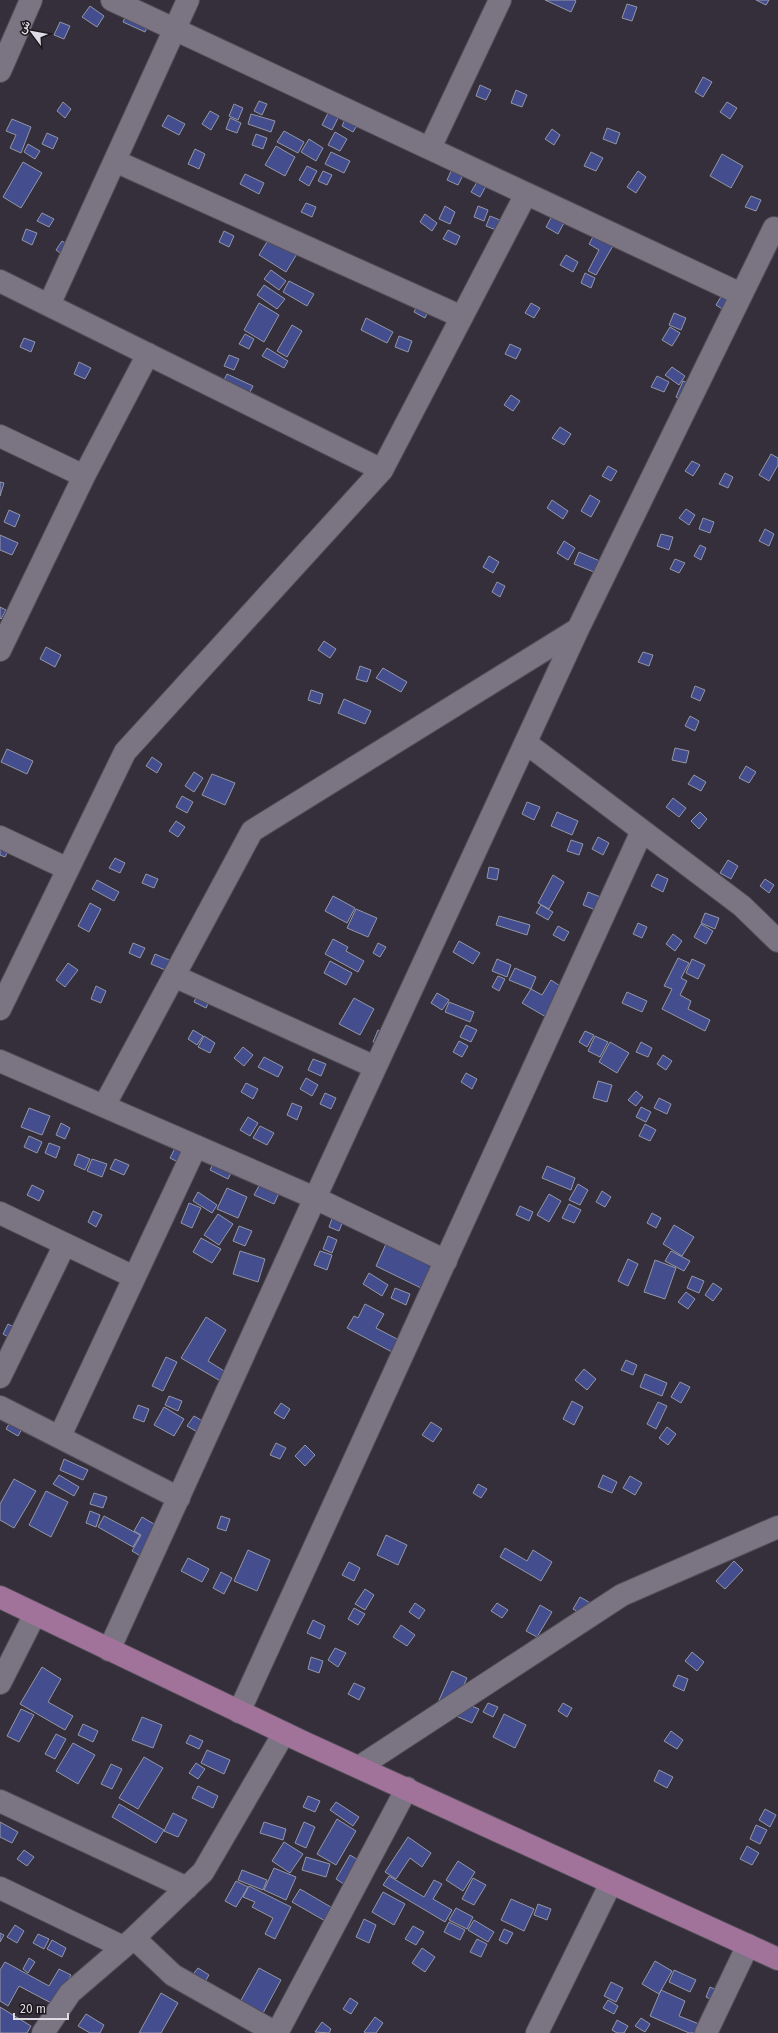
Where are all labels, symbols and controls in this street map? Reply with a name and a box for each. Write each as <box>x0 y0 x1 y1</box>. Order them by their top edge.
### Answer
north arrow <box>12 12 52 52</box>
text: ش <box>15 18 33 36</box>
scale bar <box>14 1995 68 2021</box>
text: 20 m <box>20 2002 46 2016</box>

